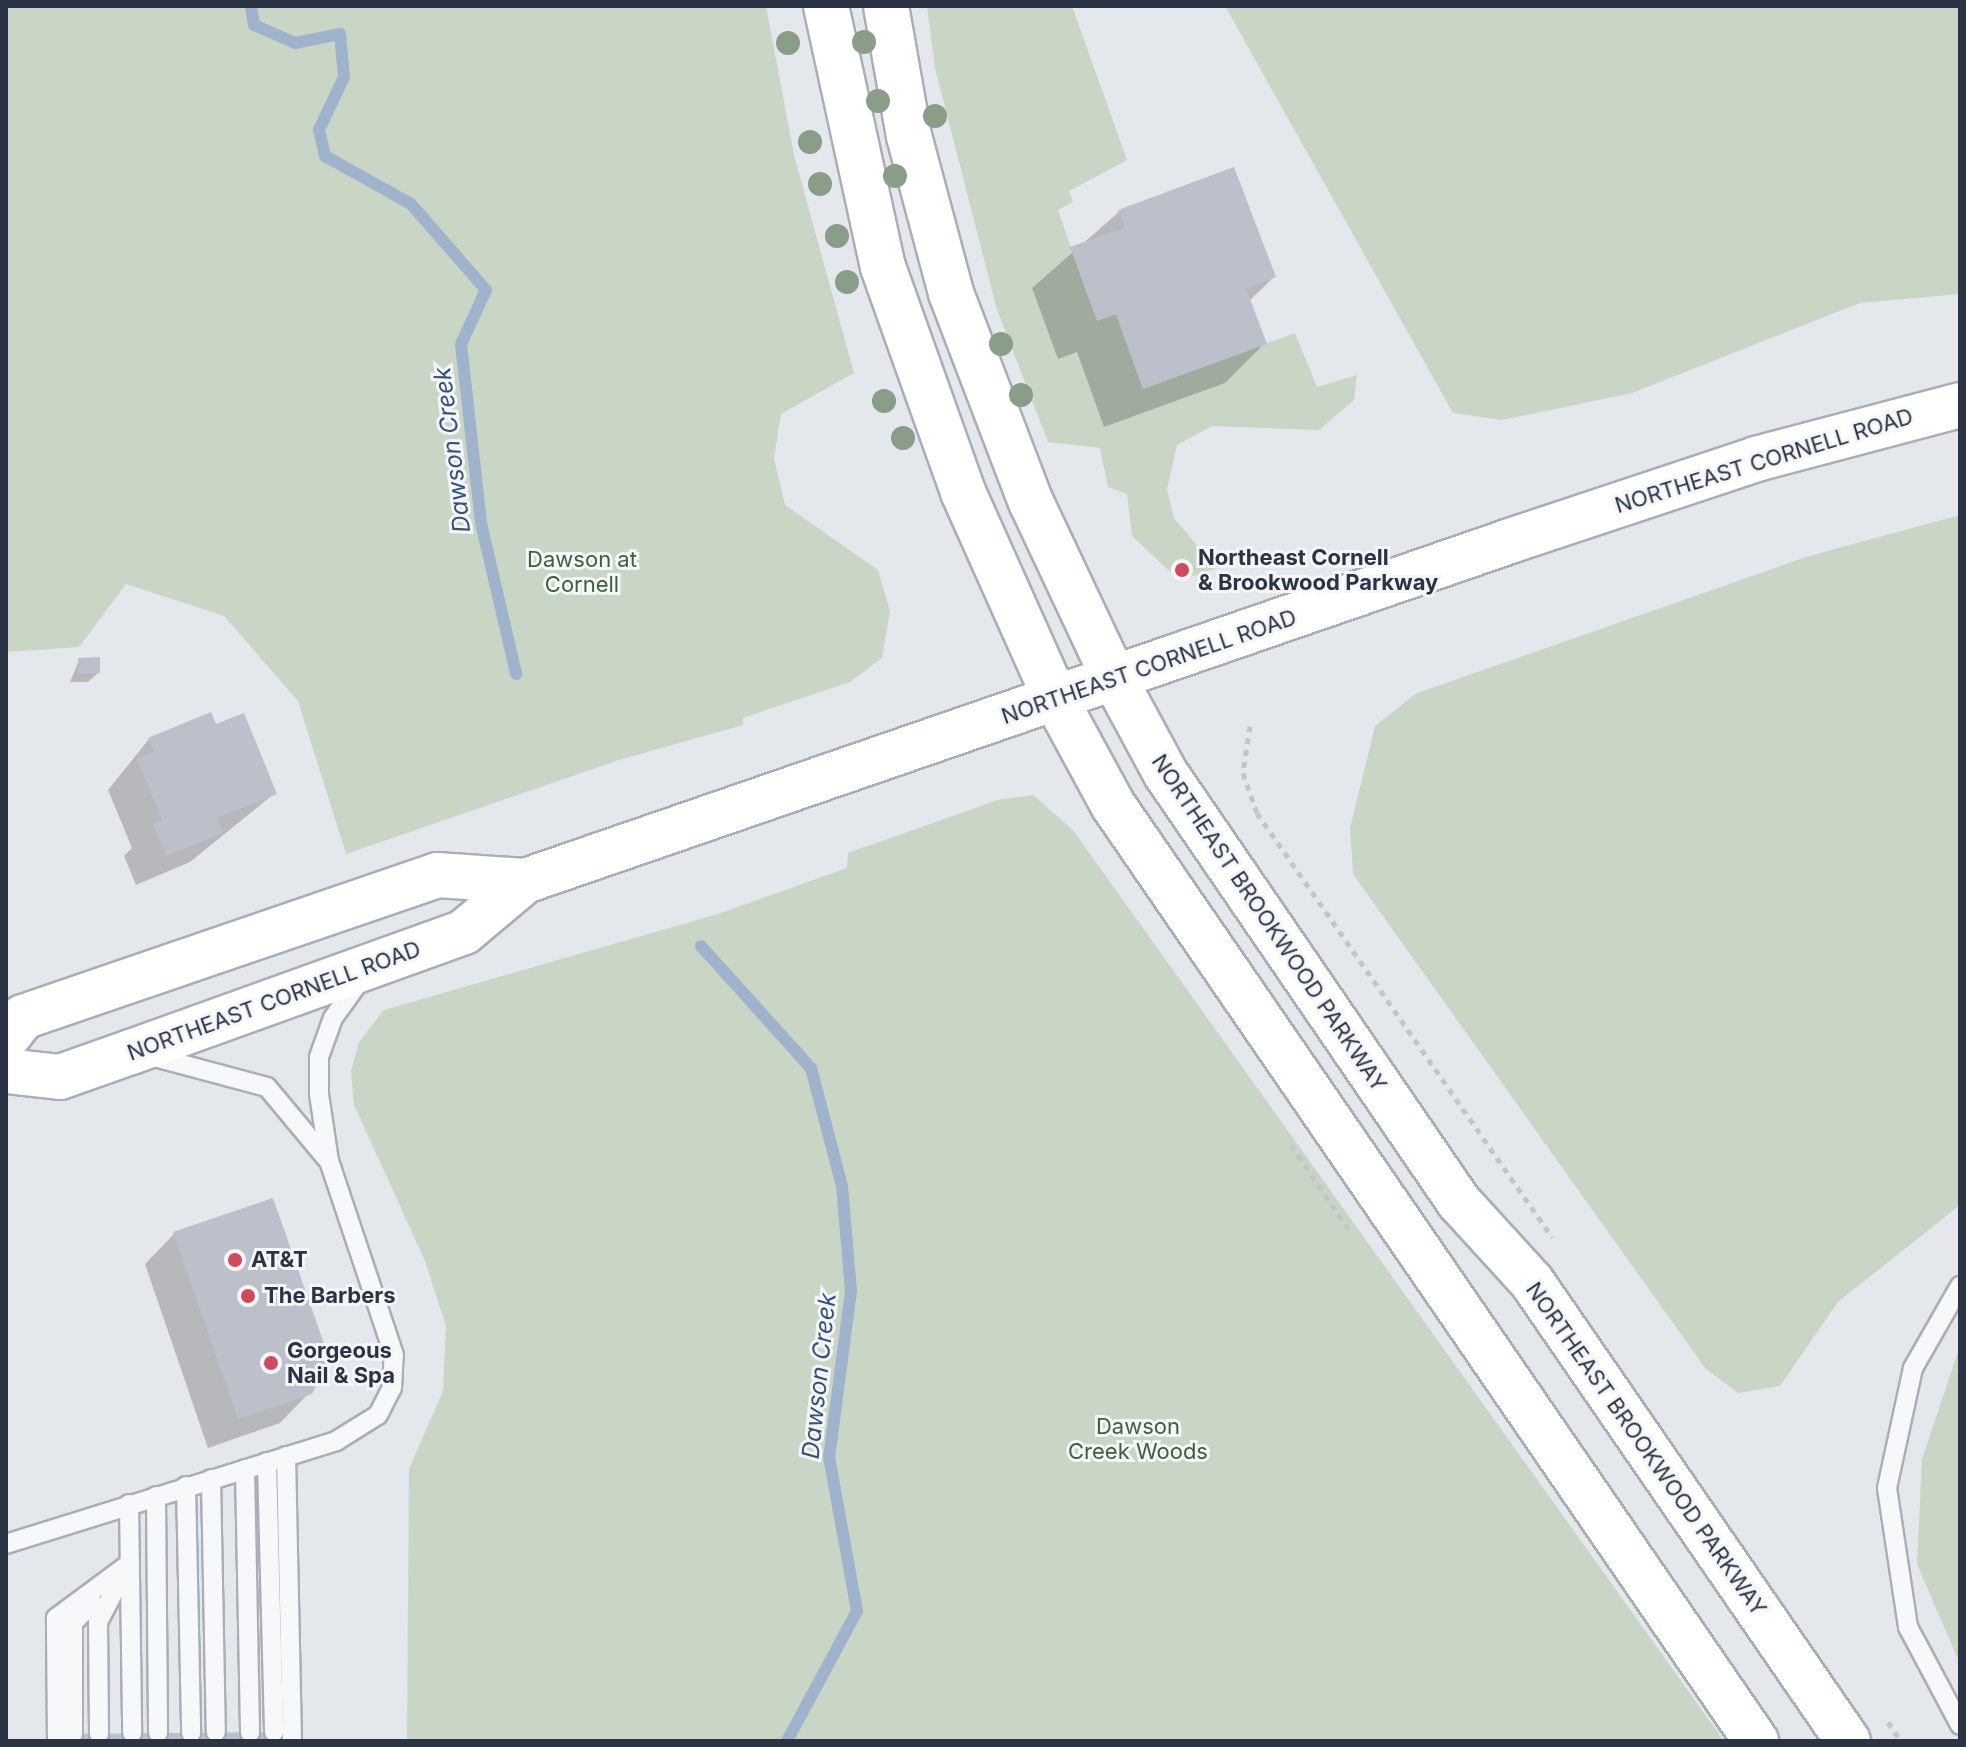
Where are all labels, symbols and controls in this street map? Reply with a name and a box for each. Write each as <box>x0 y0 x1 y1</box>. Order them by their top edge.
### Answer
water label: Dawson Creek <box>428 366 476 534</box>
street label: NORTHEAST CORNELL ROAD <box>1612 403 1916 519</box>
place label: Northeast Cornell & Brookwood Parkway <box>1198 544 1438 596</box>
park label: Dawson at Cornell <box>527 546 637 598</box>
marker: Northeast Cornell & Brookwood Parkway <box>1173 561 1191 579</box>
street label: NORTHEAST CORNELL ROAD <box>998 604 1300 730</box>
street label: NORTHEAST BROOKWOOD PARKWAY <box>1146 749 1392 1097</box>
street label: NORTHEAST CORNELL ROAD <box>124 936 424 1066</box>
place label: AT&T <box>251 1247 308 1273</box>
marker: AT&T <box>226 1251 244 1269</box>
street label: NORTHEAST BROOKWOOD PARKWAY <box>1520 1277 1772 1621</box>
place label: The Barbers <box>264 1283 396 1309</box>
marker: The Barbers <box>239 1287 257 1305</box>
water label: Dawson Creek <box>796 1292 842 1460</box>
place label: Gorgeous Nail & Spa <box>287 1337 395 1388</box>
marker: Gorgeous Nail & Spa <box>262 1354 280 1372</box>
park label: Dawson Creek Woods <box>1068 1413 1208 1464</box>

